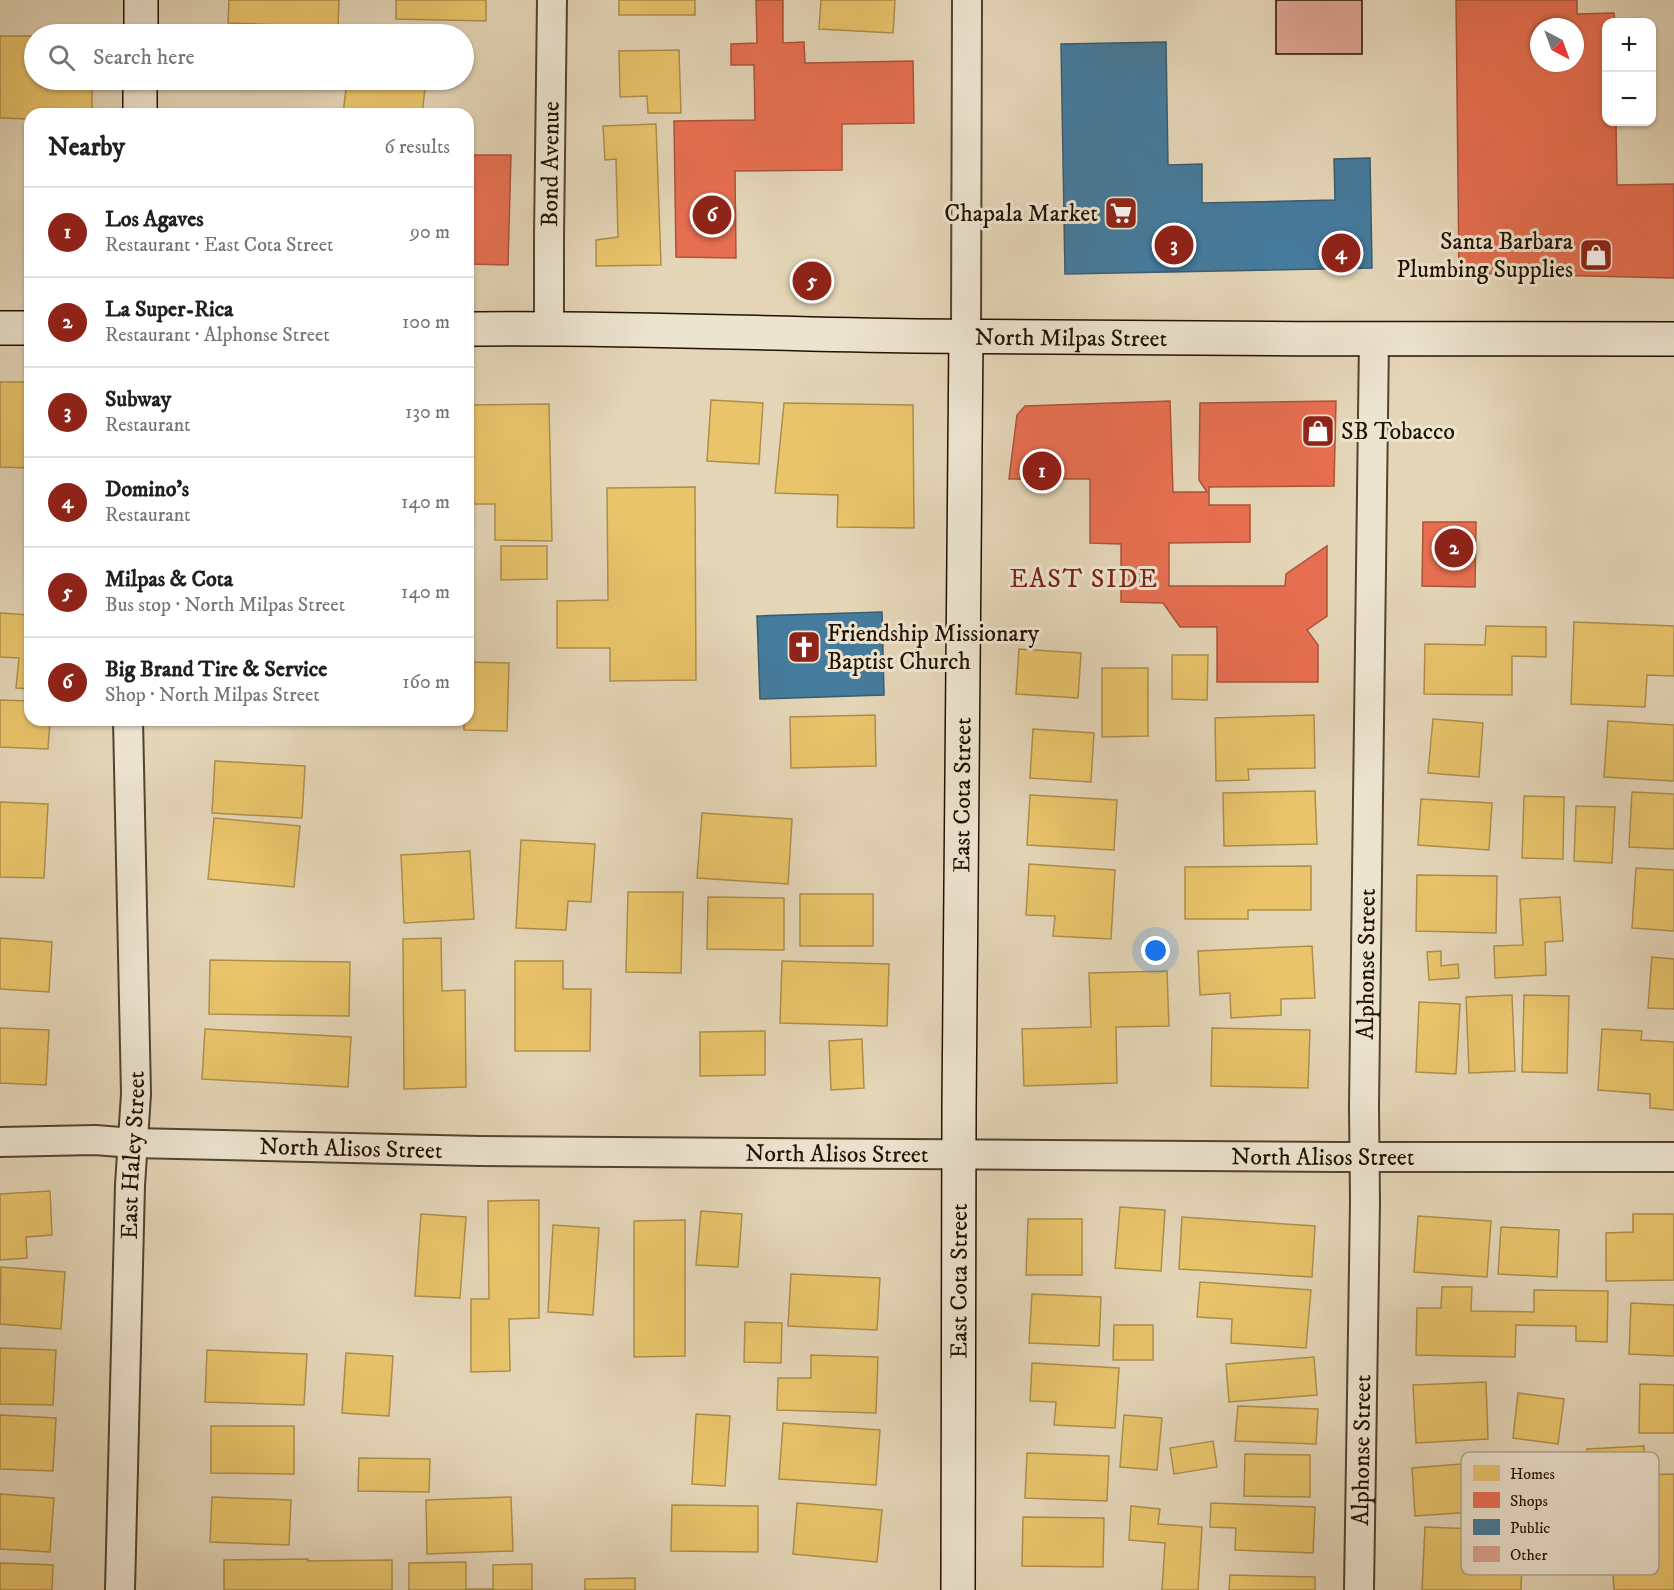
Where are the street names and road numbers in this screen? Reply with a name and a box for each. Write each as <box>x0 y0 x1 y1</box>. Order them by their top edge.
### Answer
street label: Bond Avenue <box>535 101 567 227</box>
street label: North Milpas Street <box>974 323 1168 354</box>
street label: East Cota Street <box>947 717 979 873</box>
street label: Alphonse Street <box>1351 888 1383 1040</box>
street label: East Haley Street <box>115 1070 152 1240</box>
street label: North Alisos Street <box>259 1132 443 1166</box>
street label: North Alisos Street <box>745 1139 929 1170</box>
street label: North Alisos Street <box>1231 1142 1415 1173</box>
street label: East Cota Street <box>944 1203 975 1359</box>
street label: Alphonse Street <box>1346 1374 1378 1526</box>

